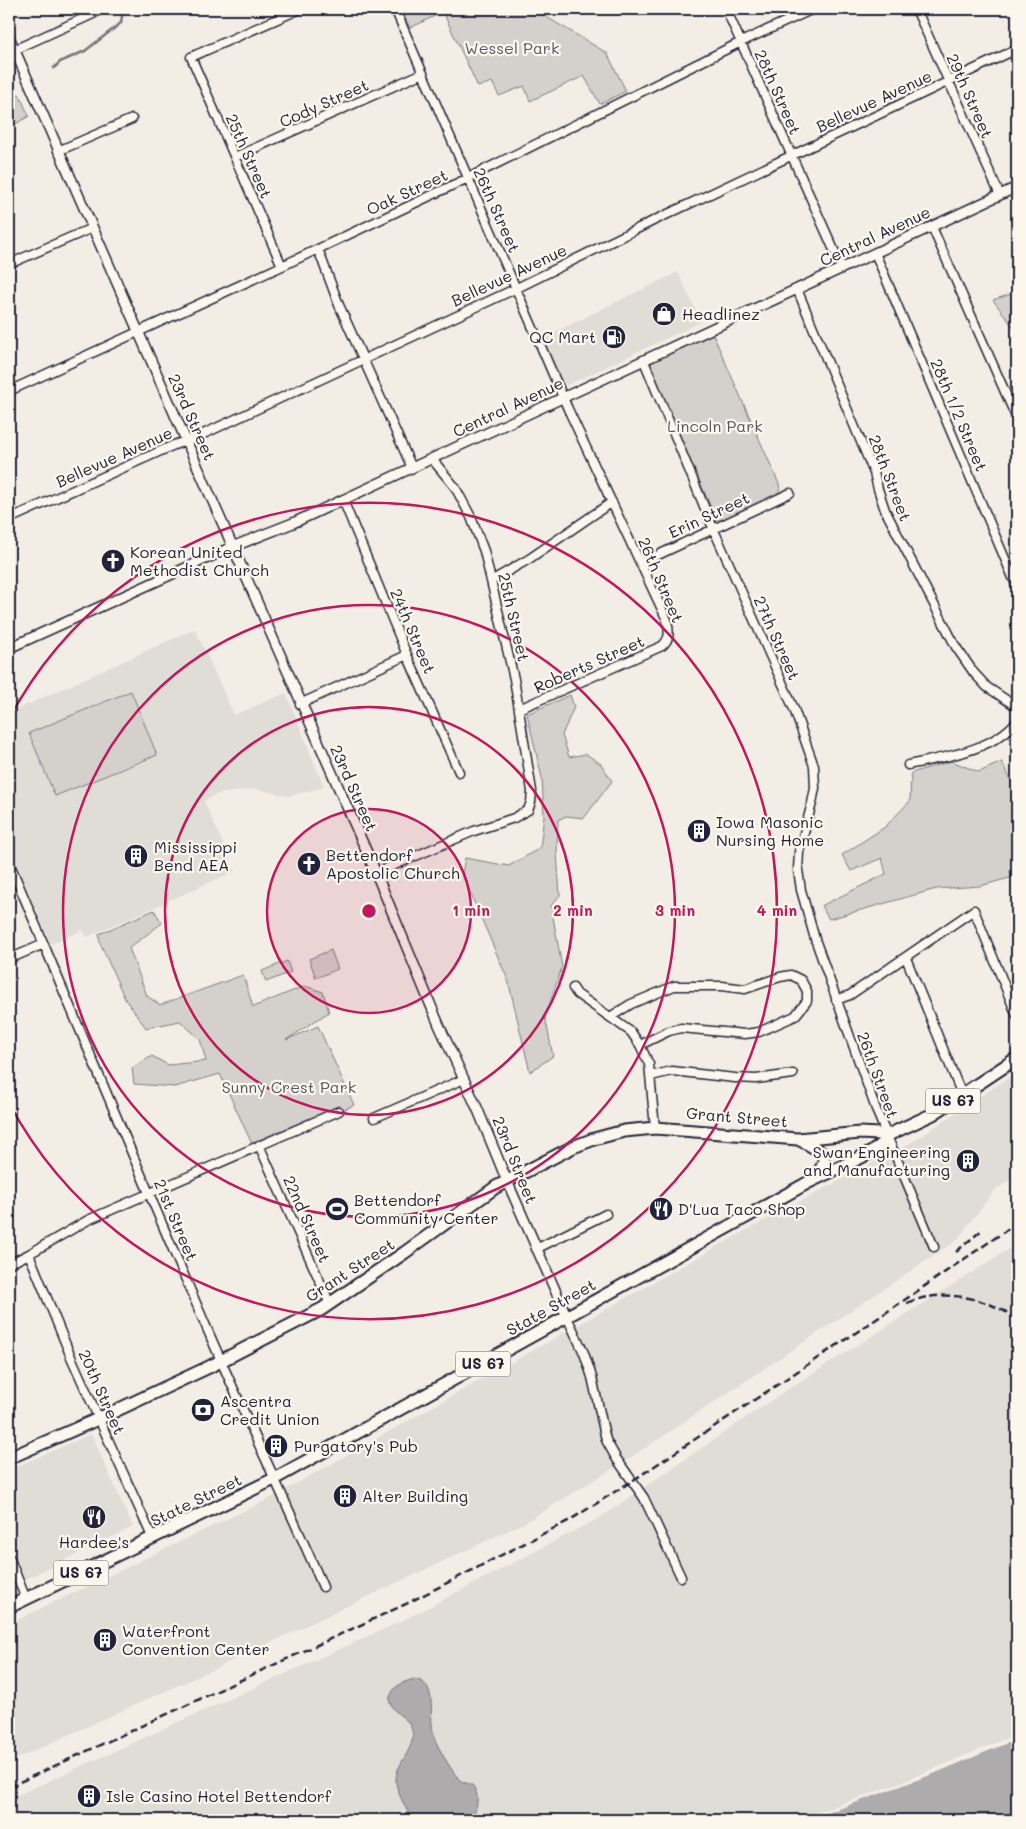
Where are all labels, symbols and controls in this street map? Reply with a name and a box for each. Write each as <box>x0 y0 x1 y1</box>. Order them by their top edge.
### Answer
park label: Wessel Park <box>465 37 559 58</box>
street label: 28th Street <box>750 46 806 138</box>
street label: 29th Street <box>942 50 998 141</box>
street label: Bellevue Avenue <box>813 65 935 137</box>
street label: Cody Street <box>276 74 372 132</box>
street label: 25th Street <box>221 110 277 201</box>
street label: Oak Street <box>363 164 451 219</box>
street label: 26th Street <box>469 164 525 255</box>
street label: Central Avenue <box>816 201 933 270</box>
street label: Bellevue Avenue <box>448 239 570 311</box>
shop icon: Headlinez <box>651 301 677 327</box>
place label: Headlinez <box>682 303 760 324</box>
fuel station icon: QC Mart <box>601 324 627 350</box>
place label: QC Mart <box>529 326 596 347</box>
street label: 28th 1/2 Street <box>926 355 993 474</box>
street label: 23rd Street <box>164 370 221 463</box>
street label: Central Avenue <box>449 372 566 441</box>
park label: Lincoln Park <box>667 415 763 436</box>
street label: Bellevue Avenue <box>52 421 175 492</box>
street label: 28th Street <box>864 432 917 524</box>
street label: Erin Street <box>665 487 753 542</box>
street label: 26th Street <box>634 534 689 626</box>
place label: Korean United Methodist Church <box>130 541 269 580</box>
church icon: Korean United Methodist Church <box>100 548 126 574</box>
street label: 25th Street <box>494 571 535 663</box>
street label: 24th Street <box>386 585 441 677</box>
street label: 27th Street <box>750 592 805 683</box>
street label: Roberts Street <box>530 630 647 697</box>
street label: 23rd Street <box>326 741 383 834</box>
place label: Iowa Masonic Nursing Home <box>716 811 824 850</box>
building icon: Iowa Masonic Nursing Home <box>686 818 712 844</box>
place label: Mississippi Bend AEA <box>154 836 237 875</box>
building icon: Mississippi Bend AEA <box>123 843 149 869</box>
place label: Bettendorf Apostolic Church <box>326 844 460 883</box>
church icon: Bettendorf Apostolic Church <box>296 851 322 877</box>
text: 1 min <box>452 900 490 920</box>
text: 2 min <box>553 900 593 920</box>
text: 3 min <box>655 900 695 920</box>
text: 4 min <box>757 900 797 920</box>
centre of rings <box>360 902 378 920</box>
street label: 26th Street <box>853 1029 904 1121</box>
park label: Sunny Crest Park <box>222 1076 356 1097</box>
road number: US 67 <box>926 1088 980 1114</box>
street label: Grant Street <box>685 1102 789 1131</box>
street label: 23rd Street <box>488 1113 543 1207</box>
place label: Swan Engineering and Manufacturing <box>803 1141 950 1180</box>
building icon: Swan Engineering and Manufacturing <box>955 1148 981 1174</box>
street label: 22nd Street <box>279 1172 336 1265</box>
street label: 21st Street <box>150 1176 203 1264</box>
place label: Bettendorf Community Center <box>354 1189 499 1228</box>
sports icon: Bettendorf Community Center <box>324 1196 350 1222</box>
restaurant icon: D'Lua Taco Shop <box>648 1196 674 1222</box>
place label: D'Lua Taco Shop <box>678 1198 805 1219</box>
street label: Grant Street <box>301 1233 398 1306</box>
street label: State Street <box>502 1273 599 1340</box>
street label: 20th Street <box>74 1346 131 1438</box>
road number: US 67 <box>456 1352 510 1376</box>
place label: Ascentra Credit Union <box>220 1390 319 1429</box>
bank icon: Ascentra Credit Union <box>190 1397 216 1423</box>
building icon: Purgatory's Pub <box>263 1433 289 1459</box>
place label: Purgatory's Pub <box>294 1435 418 1456</box>
street label: State Street <box>147 1468 245 1531</box>
building icon: Alter Building <box>332 1483 358 1509</box>
place label: Alter Building <box>362 1485 468 1506</box>
restaurant icon: Hardee's <box>81 1504 107 1530</box>
place label: Hardee's <box>59 1531 129 1552</box>
road number: US 67 <box>54 1560 108 1586</box>
place label: Waterfront Convention Center <box>122 1620 270 1659</box>
building icon: Waterfront Convention Center <box>92 1627 118 1653</box>
building icon: Isle Casino Hotel Bettendorf <box>76 1783 102 1809</box>
place label: Isle Casino Hotel Bettendorf <box>106 1785 332 1806</box>

